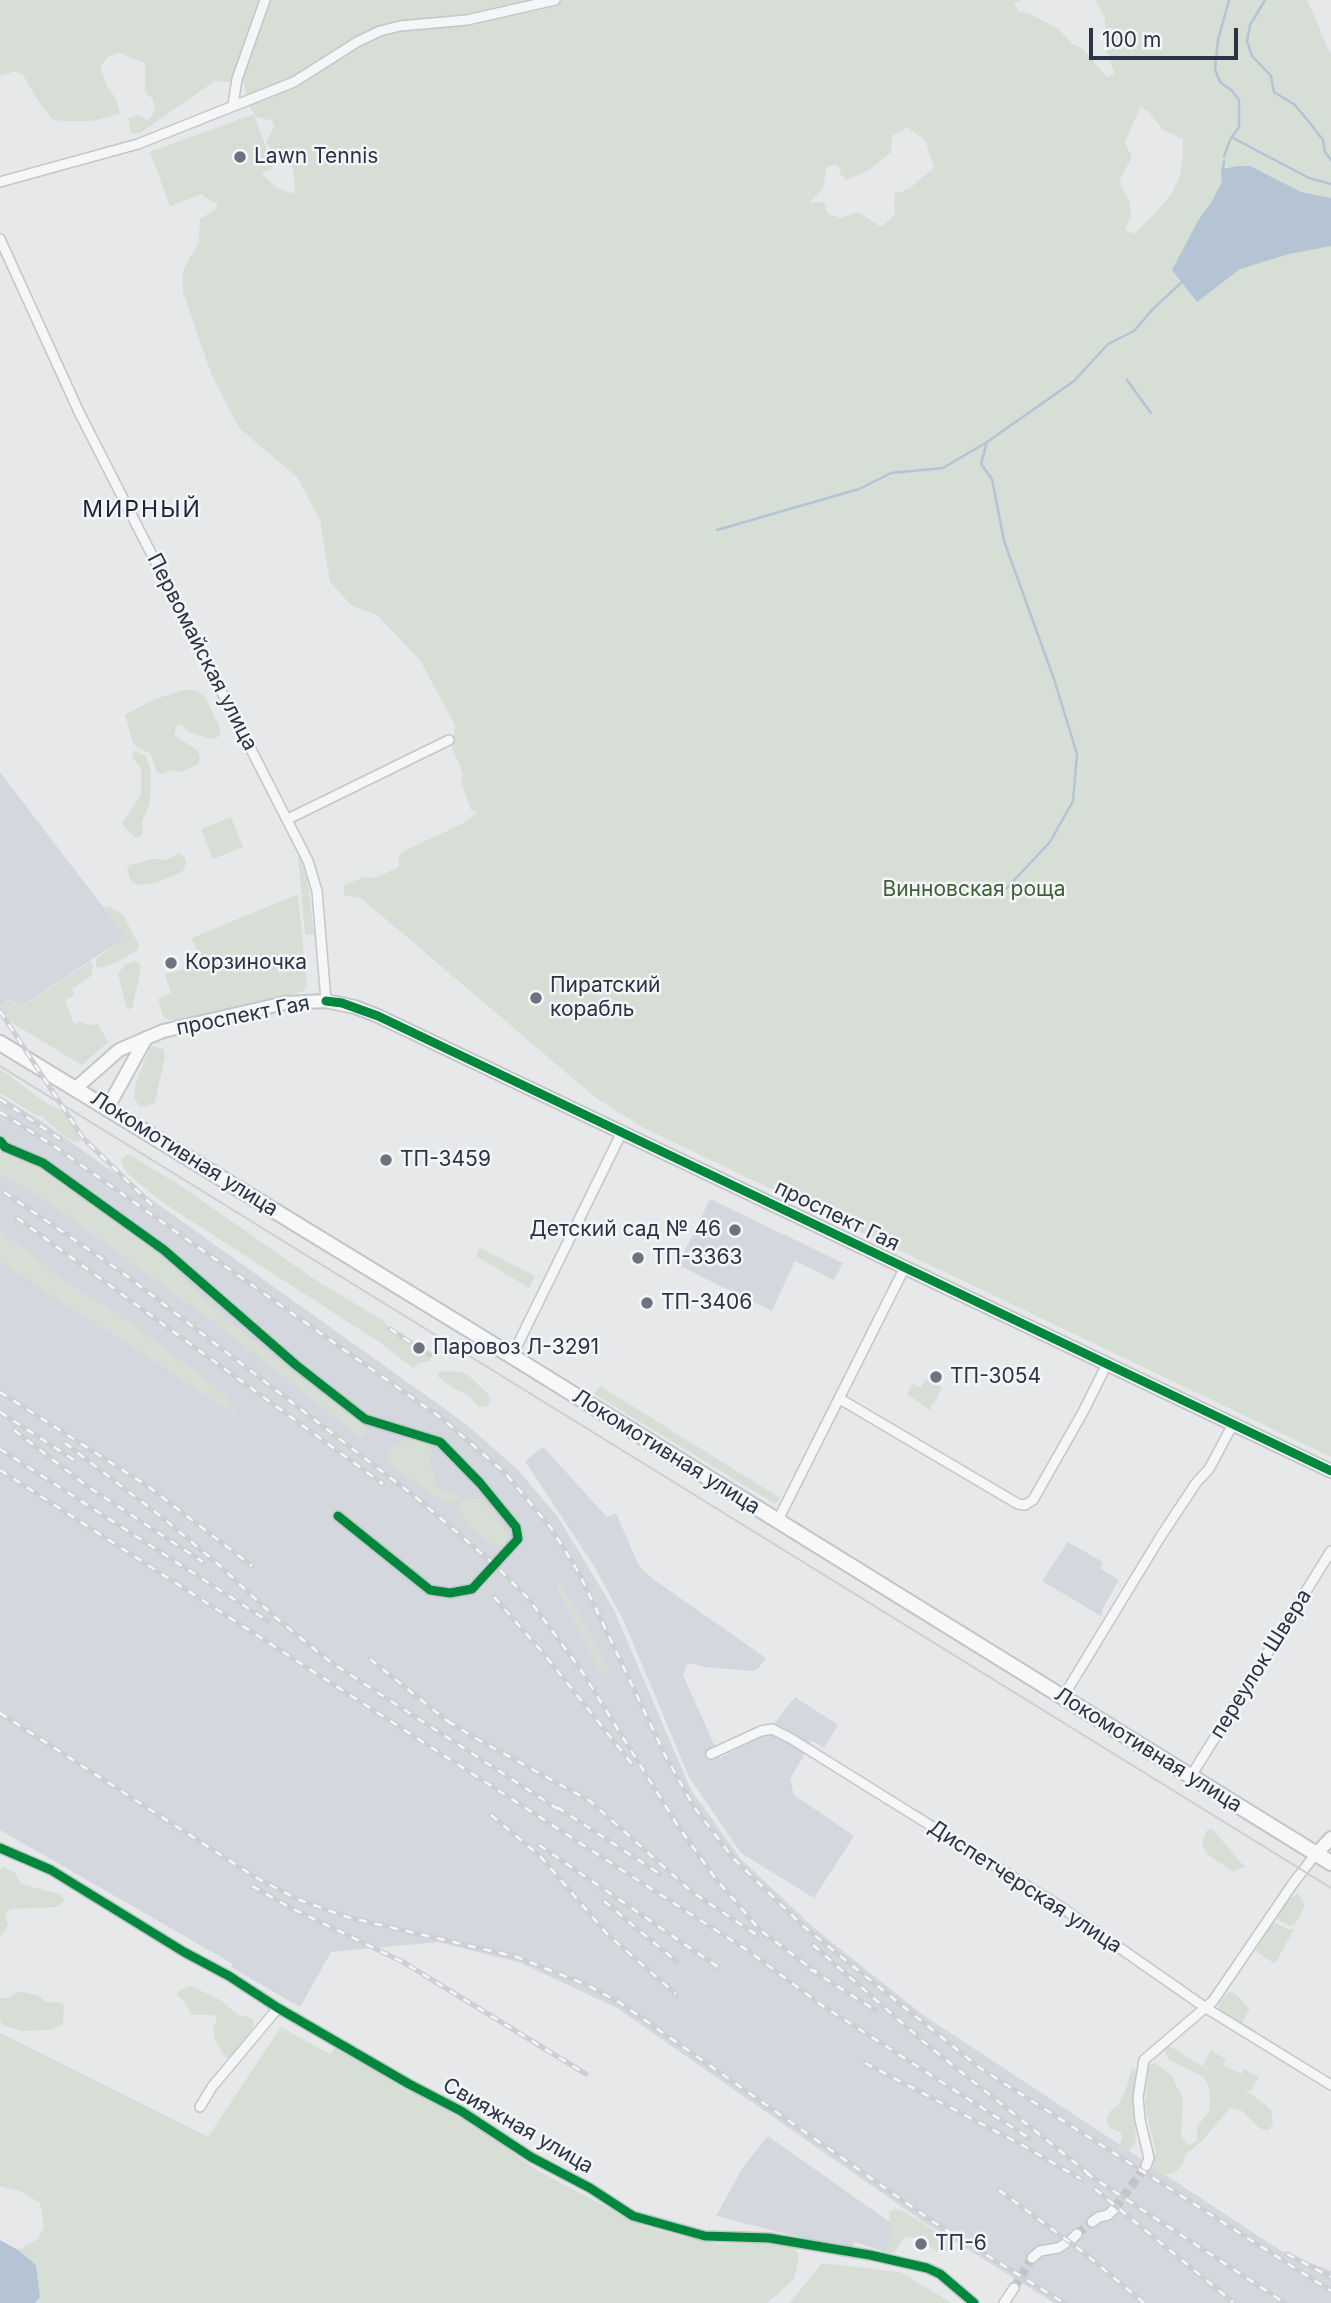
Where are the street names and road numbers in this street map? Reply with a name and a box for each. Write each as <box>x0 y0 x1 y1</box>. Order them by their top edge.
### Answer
street label: Первомайская улица <box>141 549 263 755</box>
street label: проспект Гая <box>174 991 312 1041</box>
street label: Локомотивная улица <box>86 1086 282 1222</box>
street label: проспект Гая <box>771 1175 903 1257</box>
street label: Локомотивная улица <box>568 1384 764 1520</box>
street label: переулок Швера <box>1205 1585 1317 1743</box>
street label: Локомотивная улица <box>1050 1682 1246 1818</box>
street label: Диспетчерская улица <box>924 1815 1126 1959</box>
street label: Свияжная улица <box>438 2073 598 2179</box>

